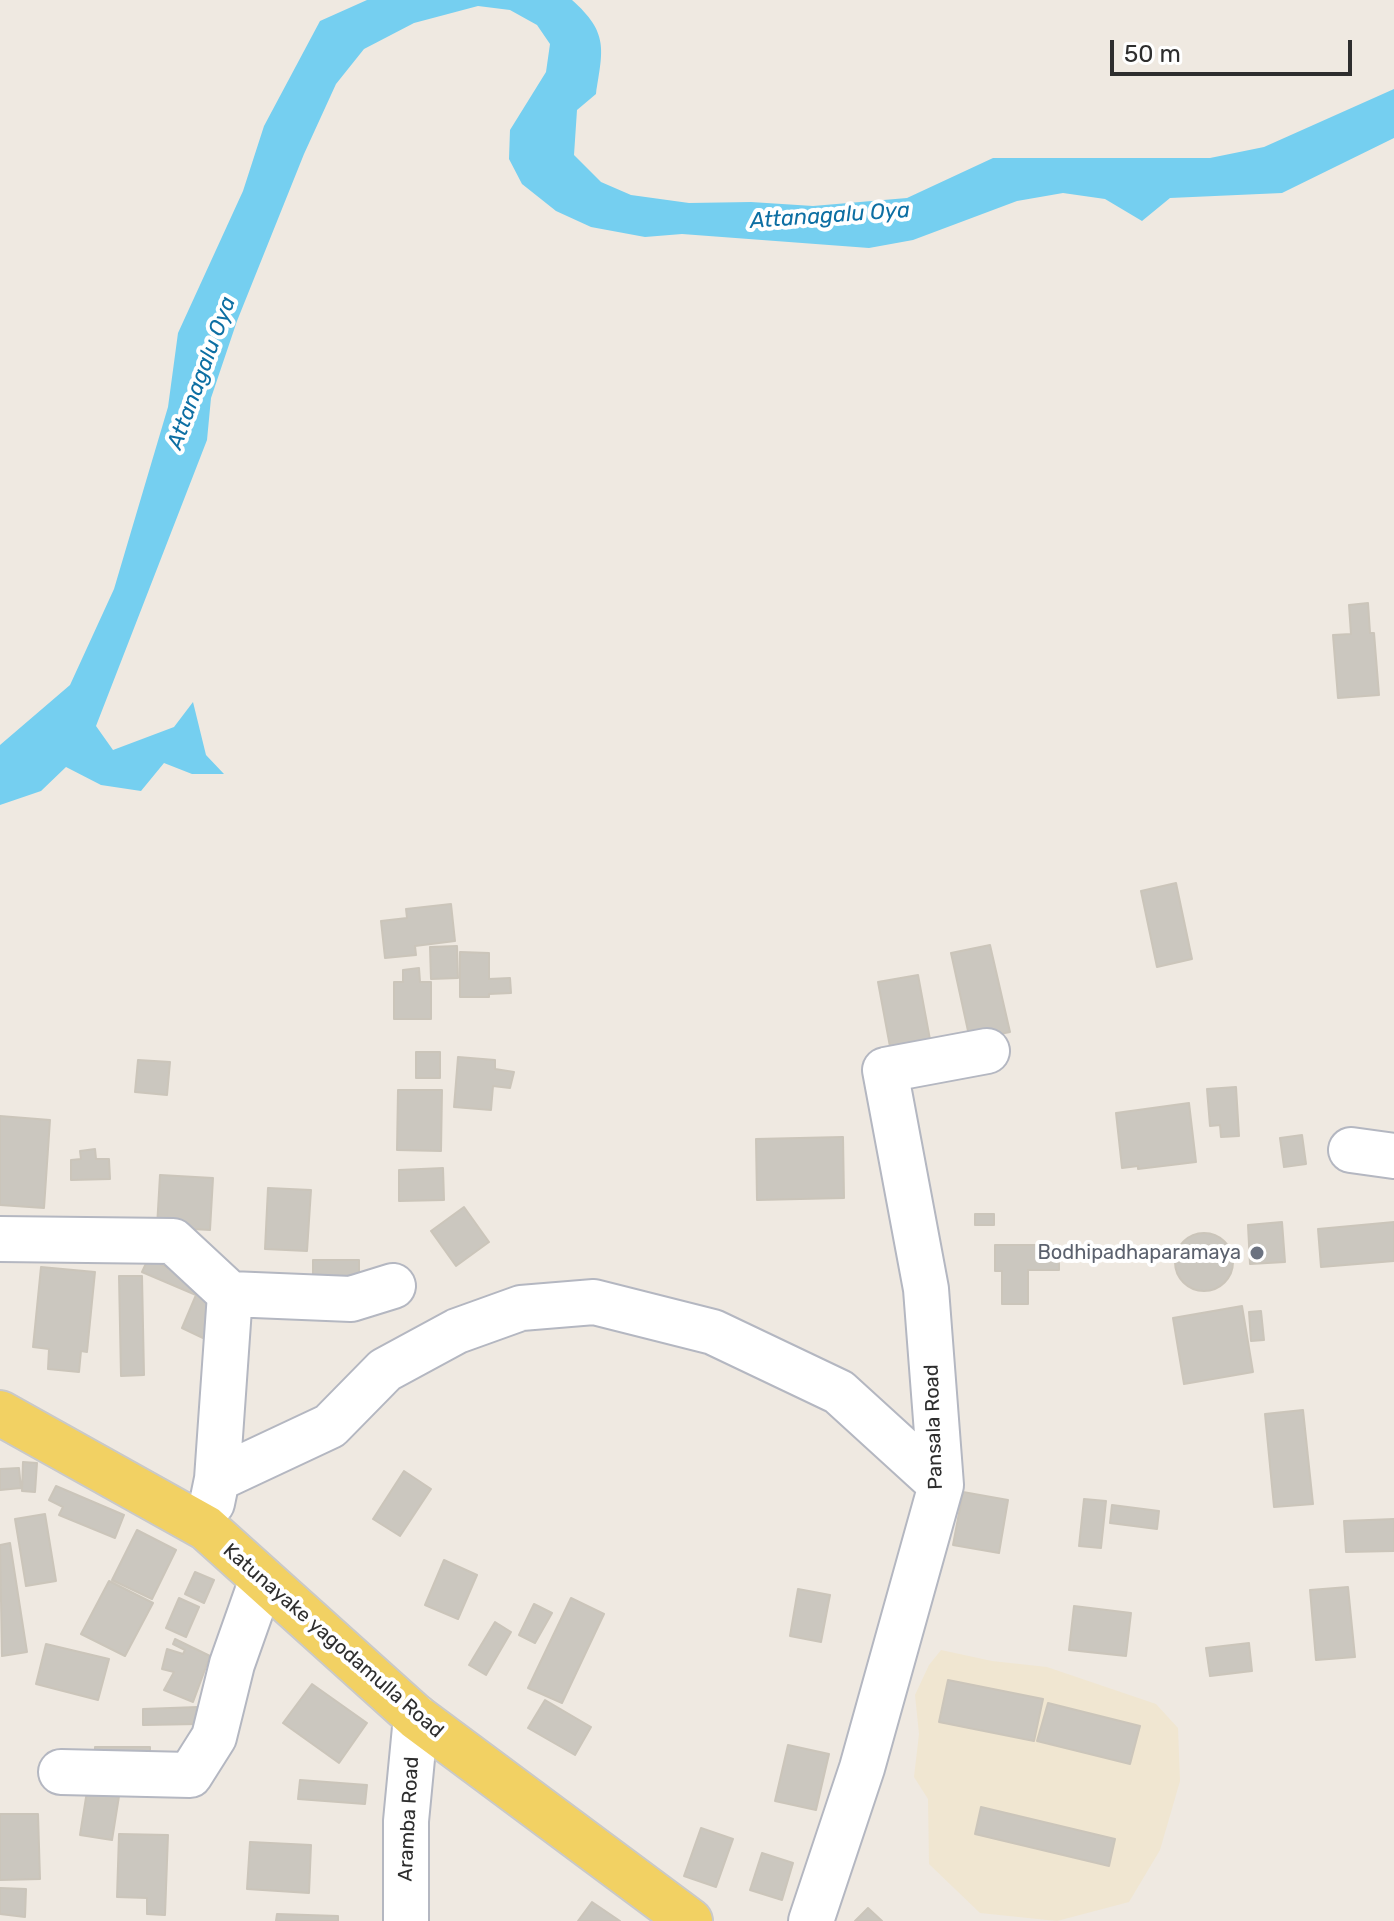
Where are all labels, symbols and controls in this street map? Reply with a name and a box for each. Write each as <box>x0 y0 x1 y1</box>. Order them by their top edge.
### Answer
scale bar <box>1114 24 1356 74</box>
text: 50 m <box>1124 40 1181 68</box>
water label: Attanagalu Oya <box>749 197 911 235</box>
water label: Attanagalu Oya <box>162 293 242 453</box>
place label: Bodhipadhaparamaya <box>1037 1241 1241 1265</box>
marker: Bodhipadhaparamaya <box>1248 1244 1266 1262</box>
street label: Pansala Road <box>920 1364 948 1490</box>
street label: Katunayake yagodamulla Road <box>218 1539 448 1743</box>
street label: Aramba Road <box>394 1756 424 1882</box>

